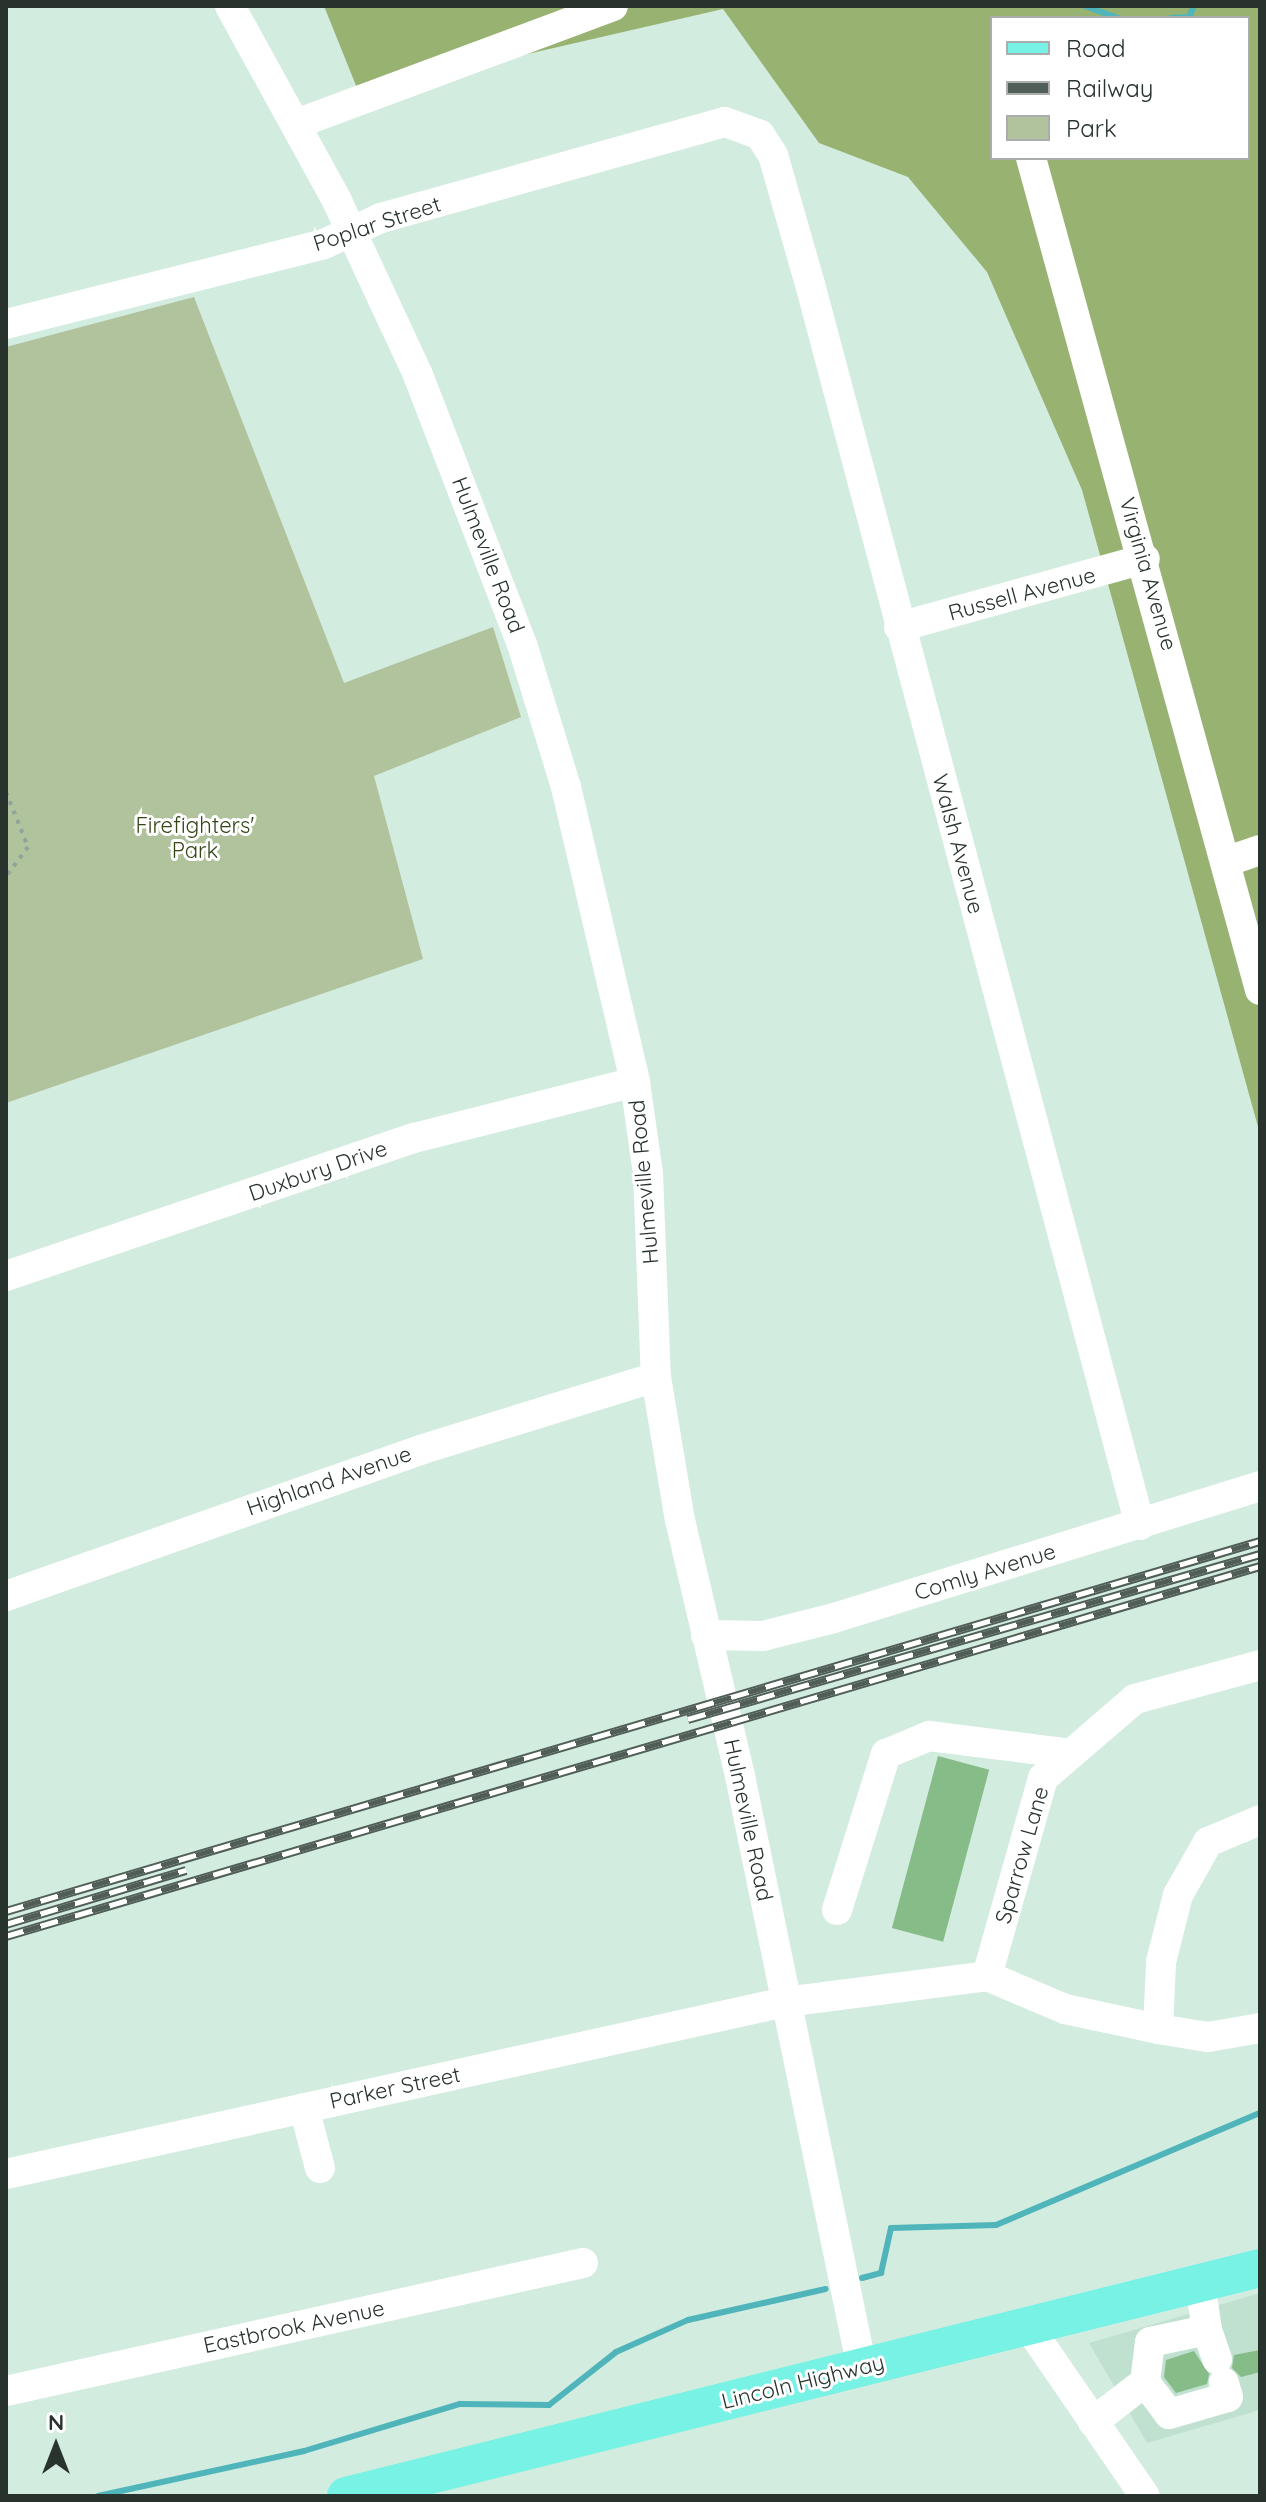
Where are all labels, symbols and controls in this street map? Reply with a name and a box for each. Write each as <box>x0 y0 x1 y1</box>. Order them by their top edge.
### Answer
legend <box>990 16 1250 160</box>
text: Road <box>1066 33 1126 63</box>
text: Railway <box>1066 73 1153 103</box>
text: Park <box>1066 113 1117 143</box>
street label: Poplar Street <box>310 191 444 257</box>
street label: Hulmeville Road <box>446 473 530 637</box>
street label: Virginia Avenue <box>1114 494 1182 654</box>
street label: Russell Avenue <box>945 562 1099 626</box>
street label: Walsh Avenue <box>927 771 989 917</box>
park label: Firefighters' Park <box>135 812 255 864</box>
street label: Hulmeville Road <box>624 1099 664 1265</box>
street label: Duxbury Drive <box>245 1135 391 1207</box>
street label: Highland Avenue <box>243 1440 415 1522</box>
street label: Comly Avenue <box>911 1538 1059 1606</box>
street label: Hulmeville Road <box>718 1737 778 1903</box>
street label: Sparrow Lane <box>990 1783 1054 1927</box>
street label: Parker Street <box>327 2061 463 2115</box>
street label: Eastbrook Avenue <box>201 2295 387 2359</box>
street label: Lincoln Highway <box>719 2349 887 2415</box>
north arrow <box>16 2406 96 2486</box>
text: N <box>48 2408 64 2436</box>

